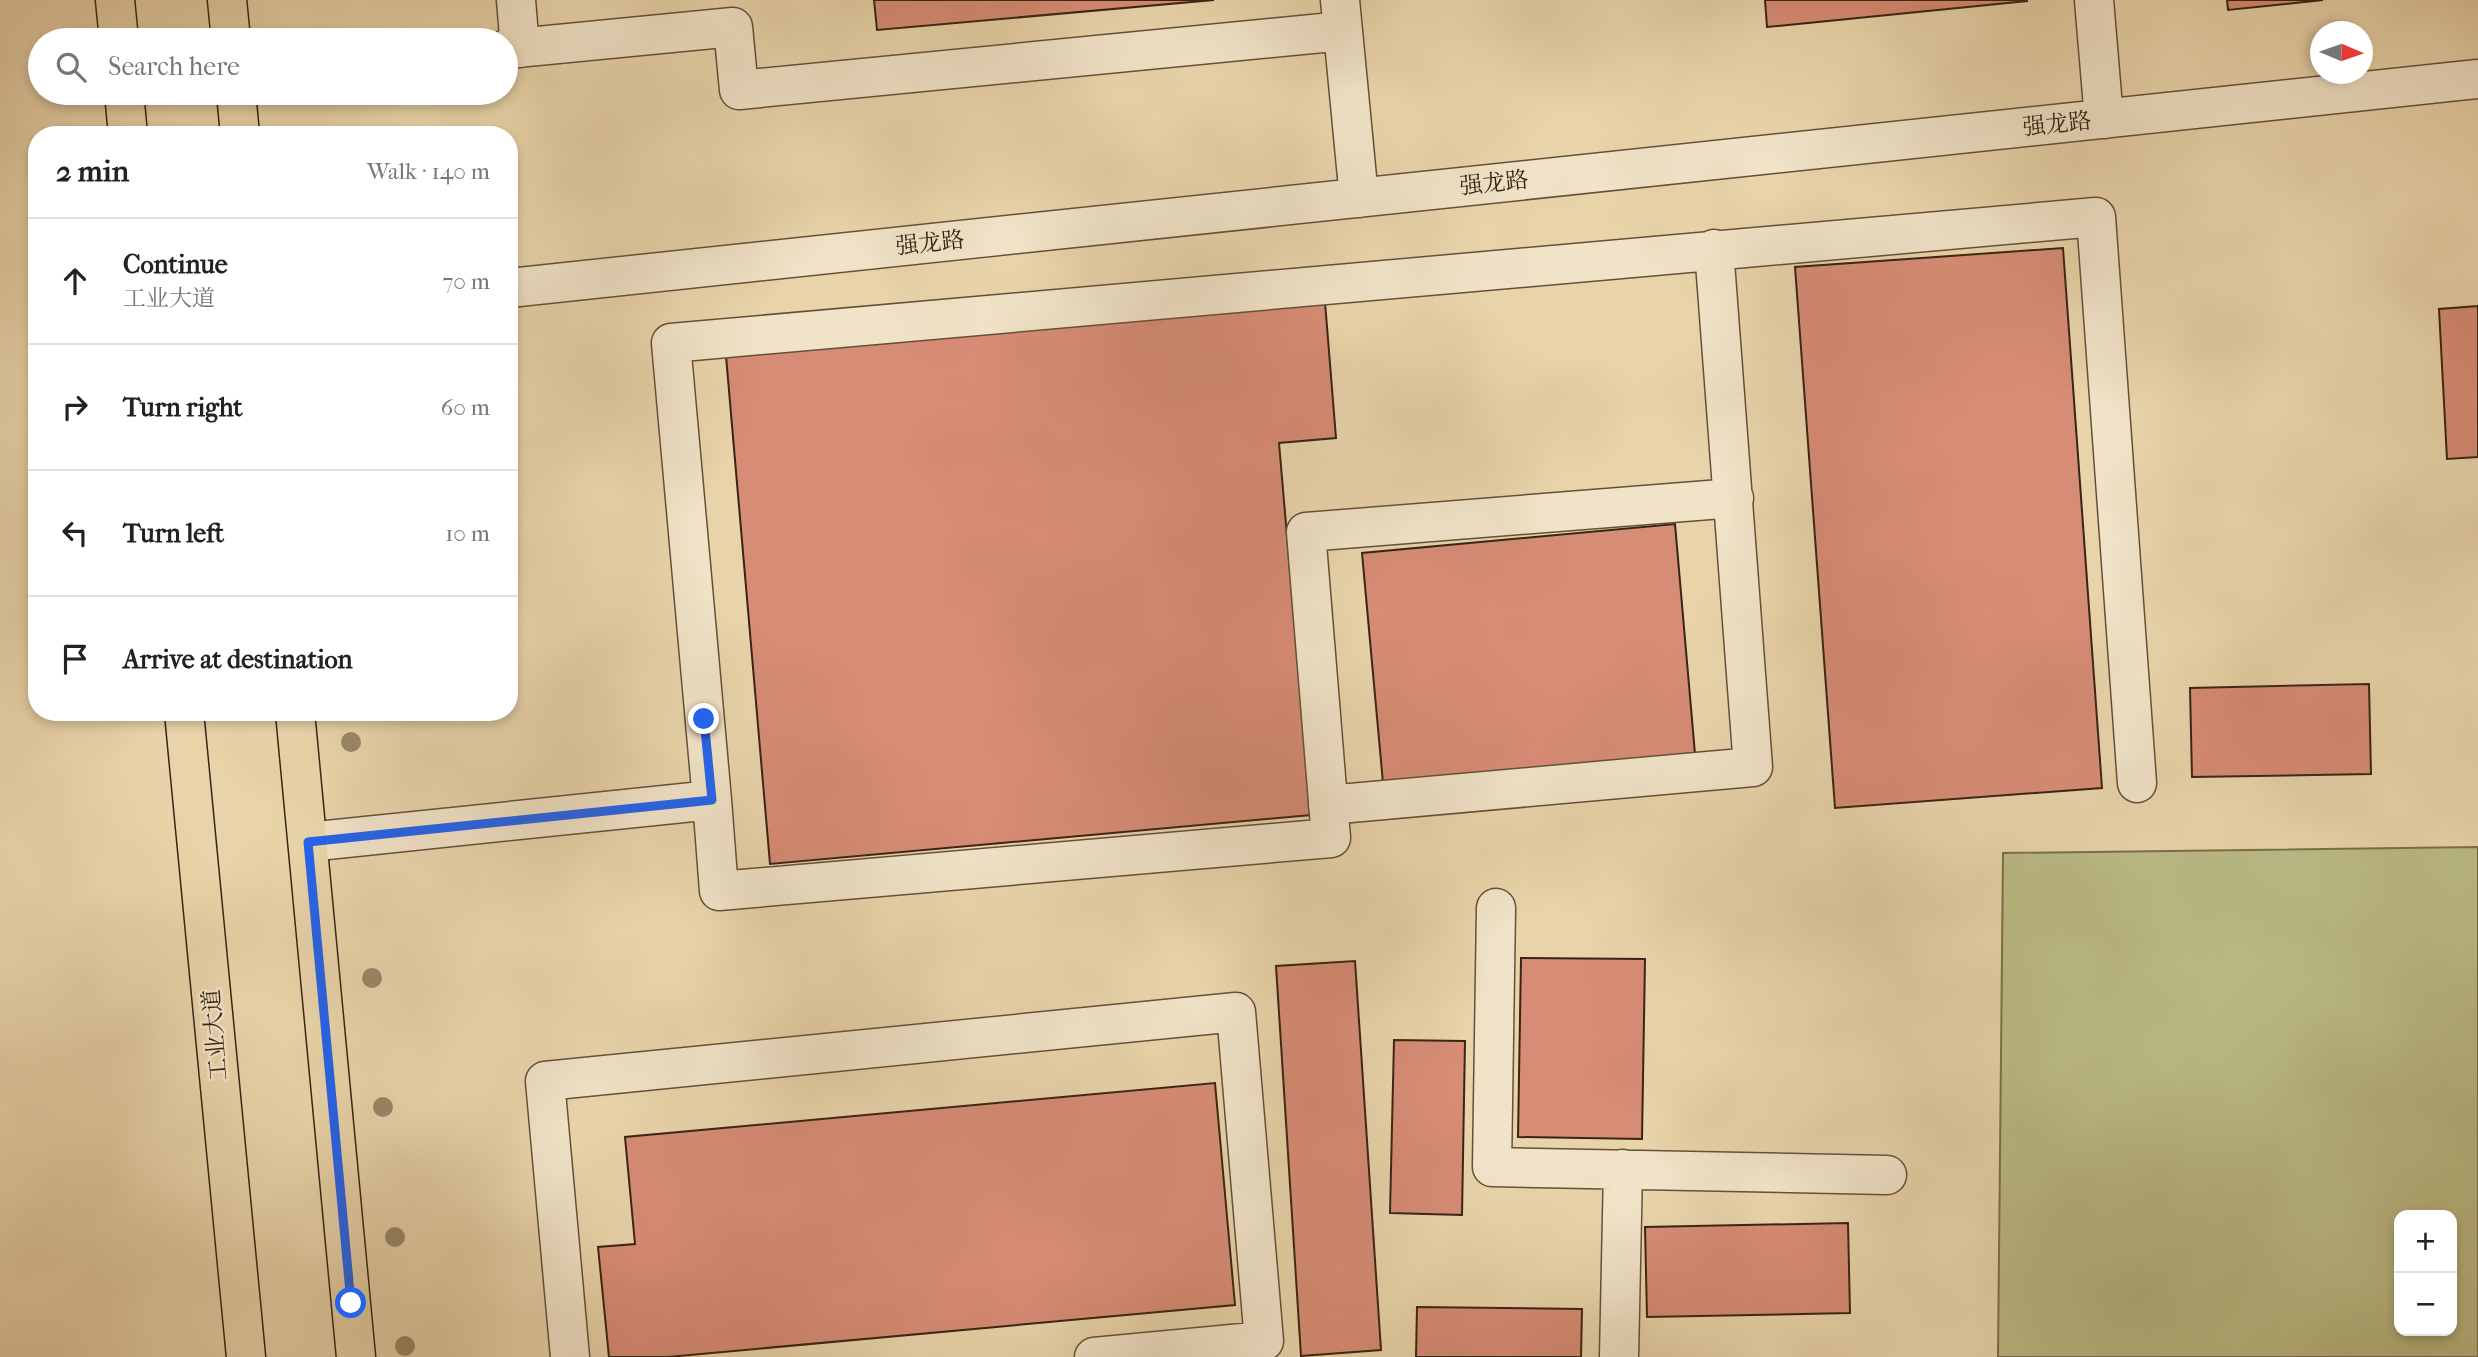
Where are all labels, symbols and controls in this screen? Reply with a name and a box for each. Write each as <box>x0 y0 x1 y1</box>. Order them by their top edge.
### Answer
north arrow <box>2310 21 2373 84</box>
search box <box>28 28 518 105</box>
icon: search <box>52 48 90 86</box>
text: Search here <box>108 51 240 82</box>
street label: 强龙路 <box>2021 107 2093 141</box>
text: 2 min <box>56 154 129 189</box>
text: Walk · 140 m <box>367 158 490 185</box>
street label: 强龙路 <box>1458 166 1530 200</box>
street label: 强龙路 <box>894 226 966 260</box>
text: Continue <box>123 249 228 280</box>
icon: ahead <box>56 262 94 300</box>
text: 70 m <box>442 268 490 295</box>
text: 工业大道 <box>123 285 215 312</box>
icon: right <box>56 388 94 426</box>
text: Turn right <box>123 392 243 423</box>
text: 60 m <box>441 394 490 421</box>
icon: left <box>56 514 94 552</box>
text: Turn left <box>123 518 224 549</box>
text: 10 m <box>445 520 490 547</box>
icon: arrive <box>56 640 94 678</box>
text: Arrive at destination <box>123 644 353 675</box>
route end <box>688 703 719 734</box>
street label: 工业大道 <box>198 988 232 1082</box>
map controls <box>2394 1210 2457 1336</box>
button: + <box>2394 1210 2457 1273</box>
button: − <box>2394 1273 2457 1336</box>
route start <box>335 1287 366 1318</box>

